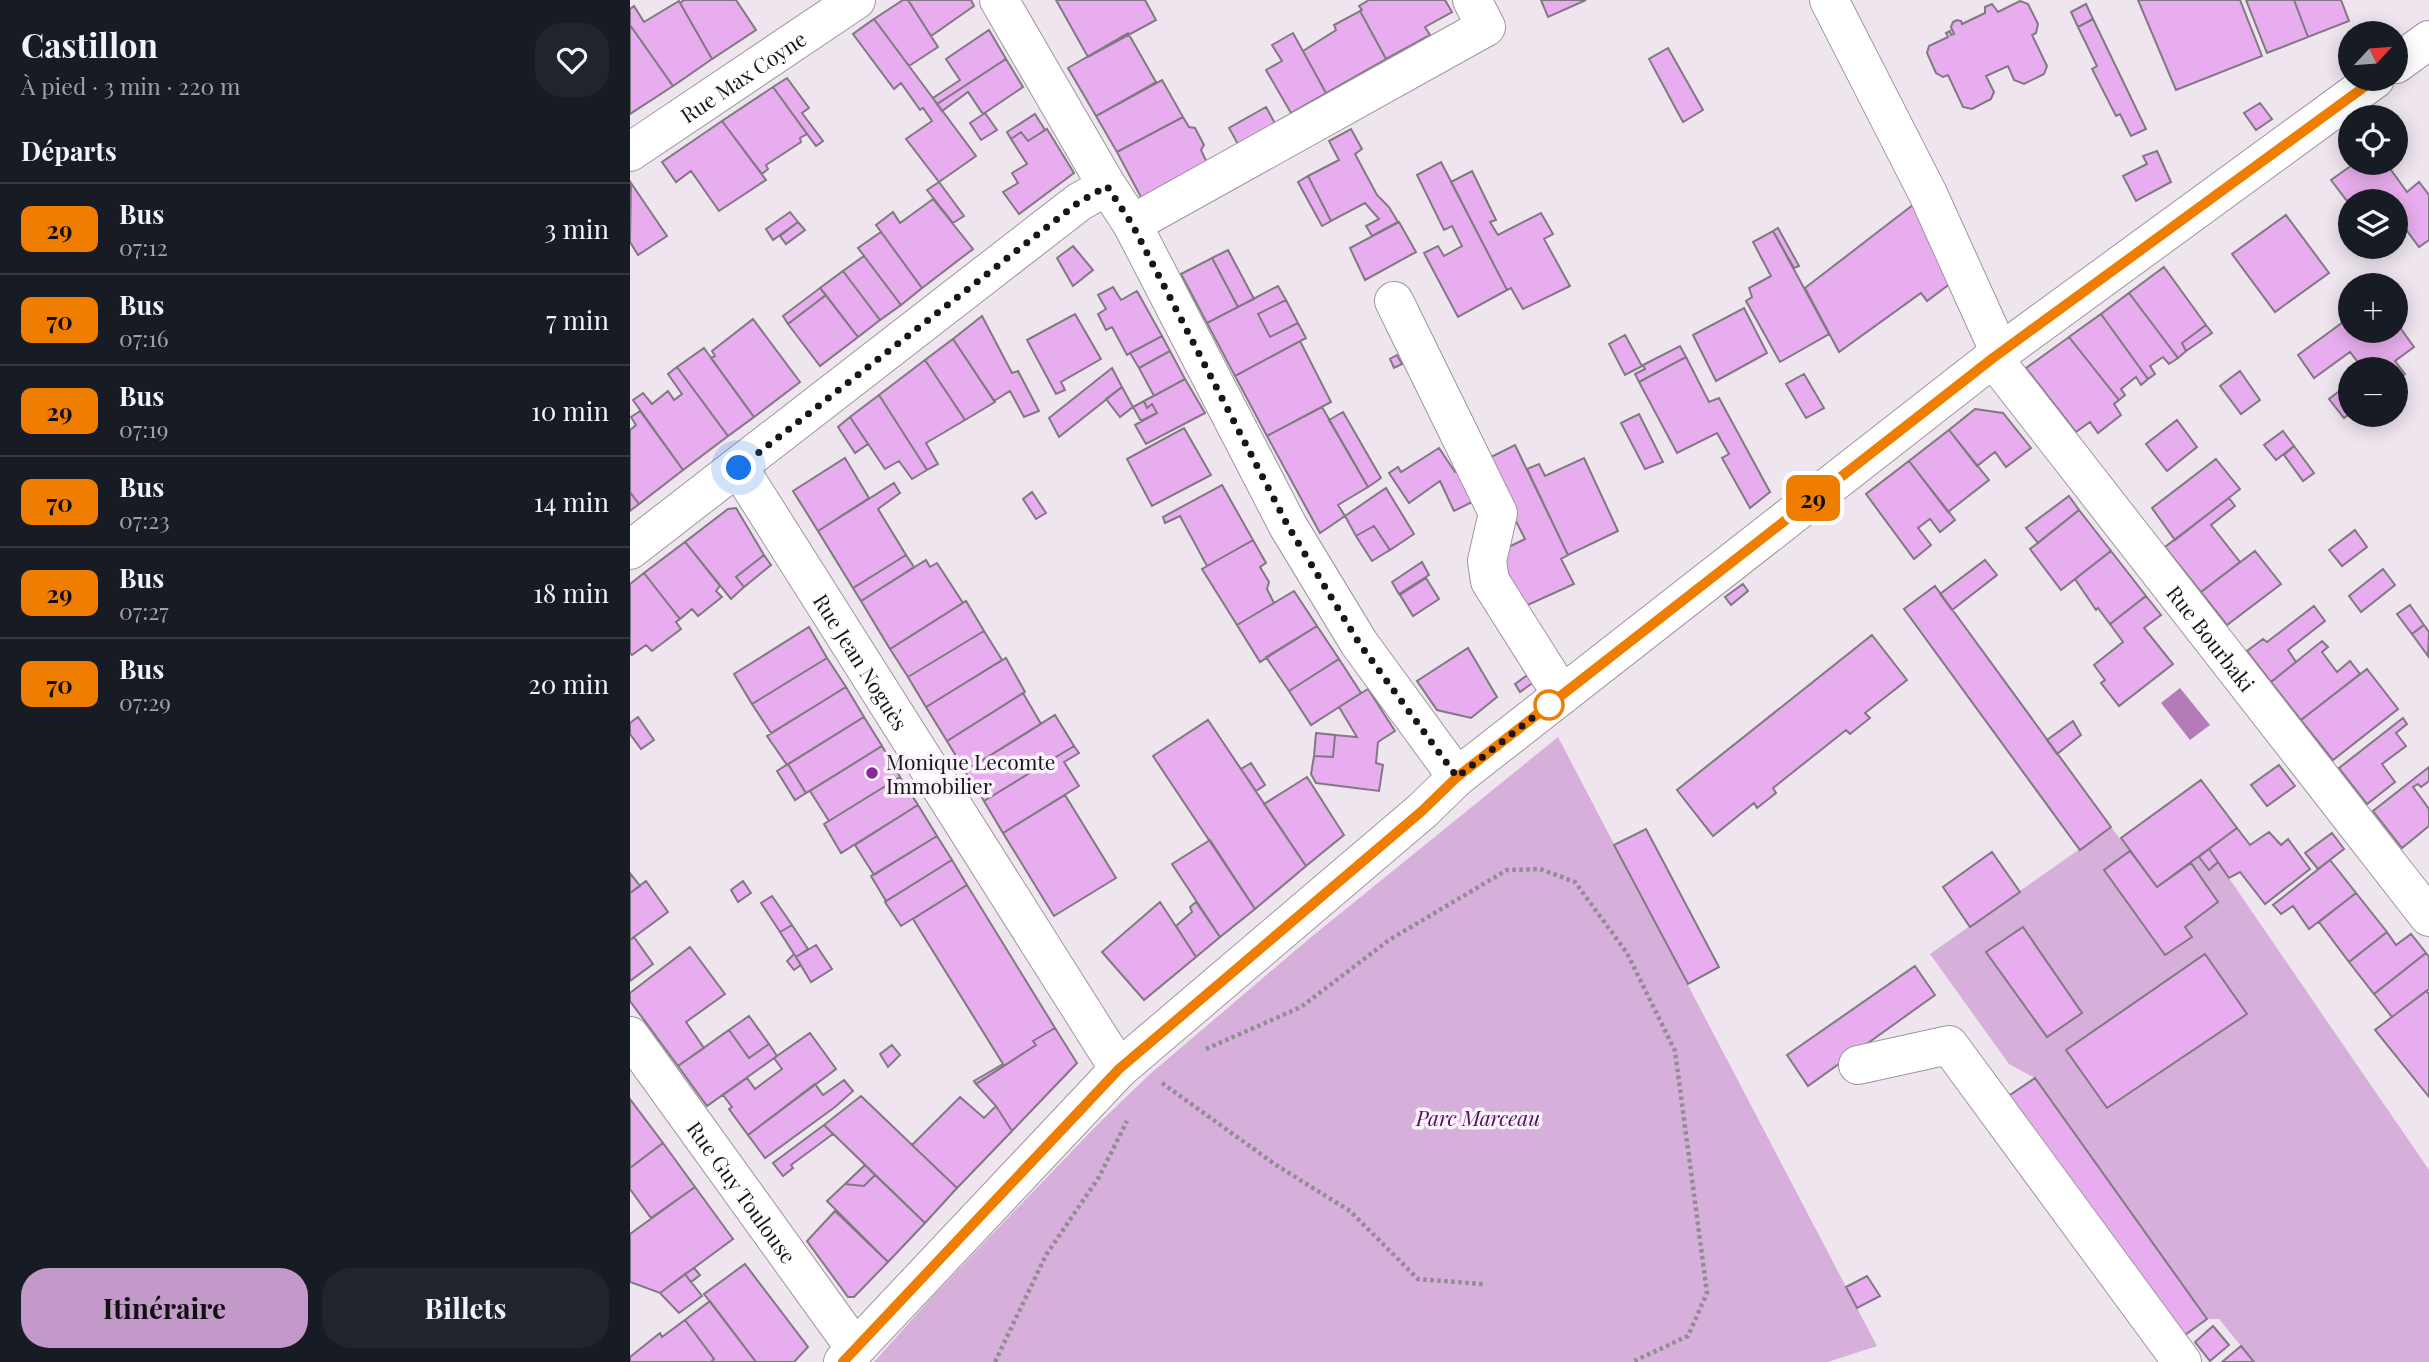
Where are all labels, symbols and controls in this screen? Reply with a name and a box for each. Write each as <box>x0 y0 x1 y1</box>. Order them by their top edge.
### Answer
north arrow <box>2338 21 2408 91</box>
map controls <box>2338 21 2408 427</box>
text: Castillon <box>21 22 158 66</box>
button: heart <box>535 23 609 97</box>
street label: Rue Max Coyne <box>675 24 811 128</box>
text: À pied · 3 min · 220 m <box>21 70 240 101</box>
button: locate <box>2338 105 2408 175</box>
text: Départs <box>21 133 117 168</box>
button: layers <box>2338 189 2408 259</box>
text: Bus <box>119 196 164 231</box>
text: 3 min <box>545 211 609 246</box>
text: 29 <box>47 213 72 245</box>
text: 07:12 <box>119 231 168 262</box>
button: + <box>2338 273 2408 343</box>
text: Bus <box>119 287 164 322</box>
text: 7 min <box>546 302 609 337</box>
text: 70 <box>46 304 73 336</box>
text: 07:16 <box>119 322 169 353</box>
button: − <box>2338 357 2408 427</box>
text: Bus <box>119 378 164 413</box>
text: 10 min <box>531 393 609 428</box>
text: 29 <box>47 395 72 427</box>
text: 07:19 <box>119 413 168 444</box>
your location <box>721 450 756 485</box>
text: Bus <box>119 469 164 504</box>
line badge: 29 <box>1782 475 1844 521</box>
text: 29 <box>1800 482 1826 514</box>
text: 14 min <box>534 484 609 519</box>
text: 70 <box>46 486 73 518</box>
text: 07:23 <box>119 504 170 535</box>
text: Bus <box>119 560 164 595</box>
text: 18 min <box>533 575 609 610</box>
text: 29 <box>47 577 72 609</box>
street label: Rue Bourbaki <box>2161 579 2262 697</box>
street label: Rue Jean Noguès <box>808 588 915 735</box>
text: 07:27 <box>119 595 169 626</box>
text: Bus <box>119 651 164 686</box>
text: 20 min <box>528 666 609 701</box>
text: 70 <box>46 668 73 700</box>
text: 07:29 <box>119 686 171 717</box>
unlabelled marker <box>1534 690 1564 720</box>
place label: Monique Lecomte Immobilier <box>886 747 1055 799</box>
marker: Monique Lecomte Immobilier <box>864 765 880 781</box>
park label: Parc Marceau <box>1415 1103 1540 1131</box>
street label: Rue Guy Toulouse <box>682 1115 803 1268</box>
button: Itinéraire <box>21 1268 308 1348</box>
button: Billets <box>322 1268 609 1348</box>

